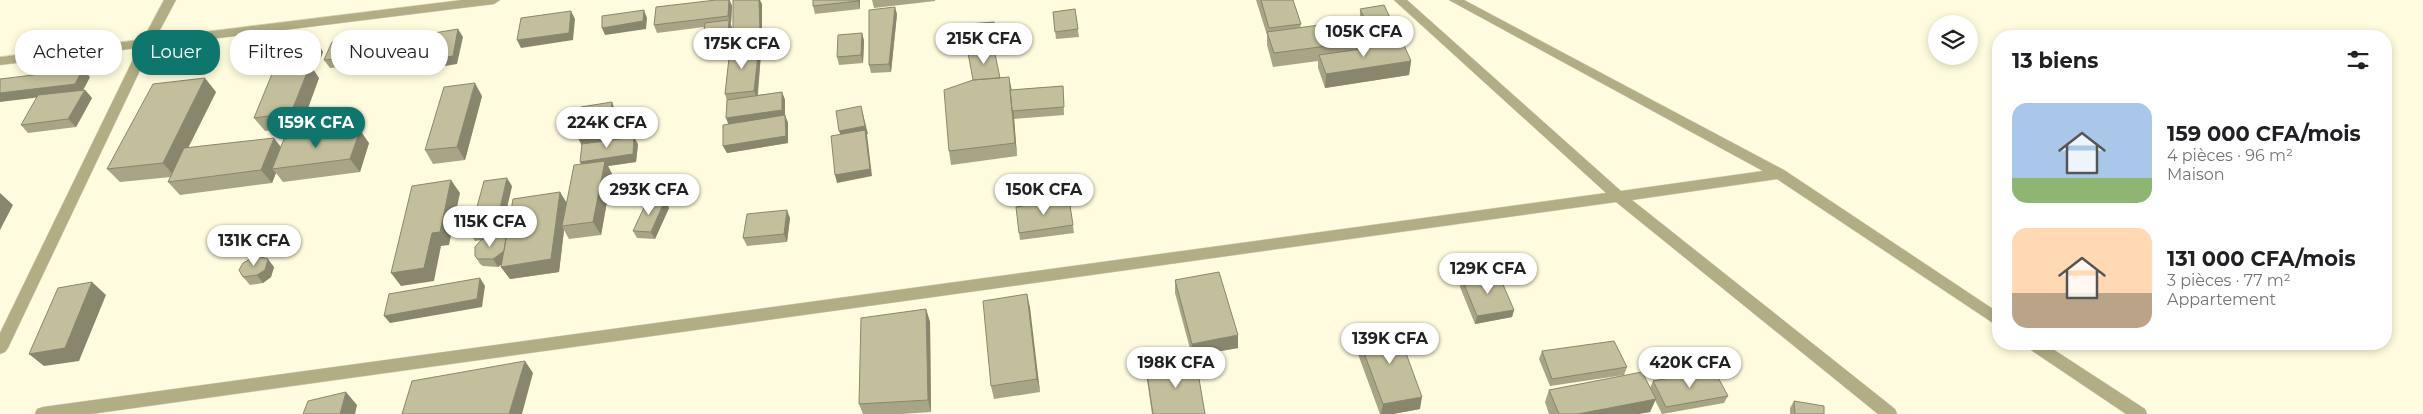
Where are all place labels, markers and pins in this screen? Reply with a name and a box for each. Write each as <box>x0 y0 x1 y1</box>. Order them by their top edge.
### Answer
pin: 105K CFA <box>1312 15 1416 58</box>
pin: 215K CFA <box>932 22 1036 65</box>
pin: 175K CFA <box>690 28 794 70</box>
pin: 159K CFA <box>264 106 368 149</box>
pin: 224K CFA <box>555 106 659 149</box>
pin: 293K CFA <box>597 174 701 216</box>
pin: 150K CFA <box>992 174 1096 216</box>
pin: 115K CFA <box>438 206 542 248</box>
pin: 131K CFA <box>202 224 306 267</box>
pin: 129K CFA <box>1436 252 1540 295</box>
pin: 139K CFA <box>1338 322 1442 365</box>
pin: 198K CFA <box>1124 346 1228 389</box>
pin: 420K CFA <box>1638 346 1742 389</box>

